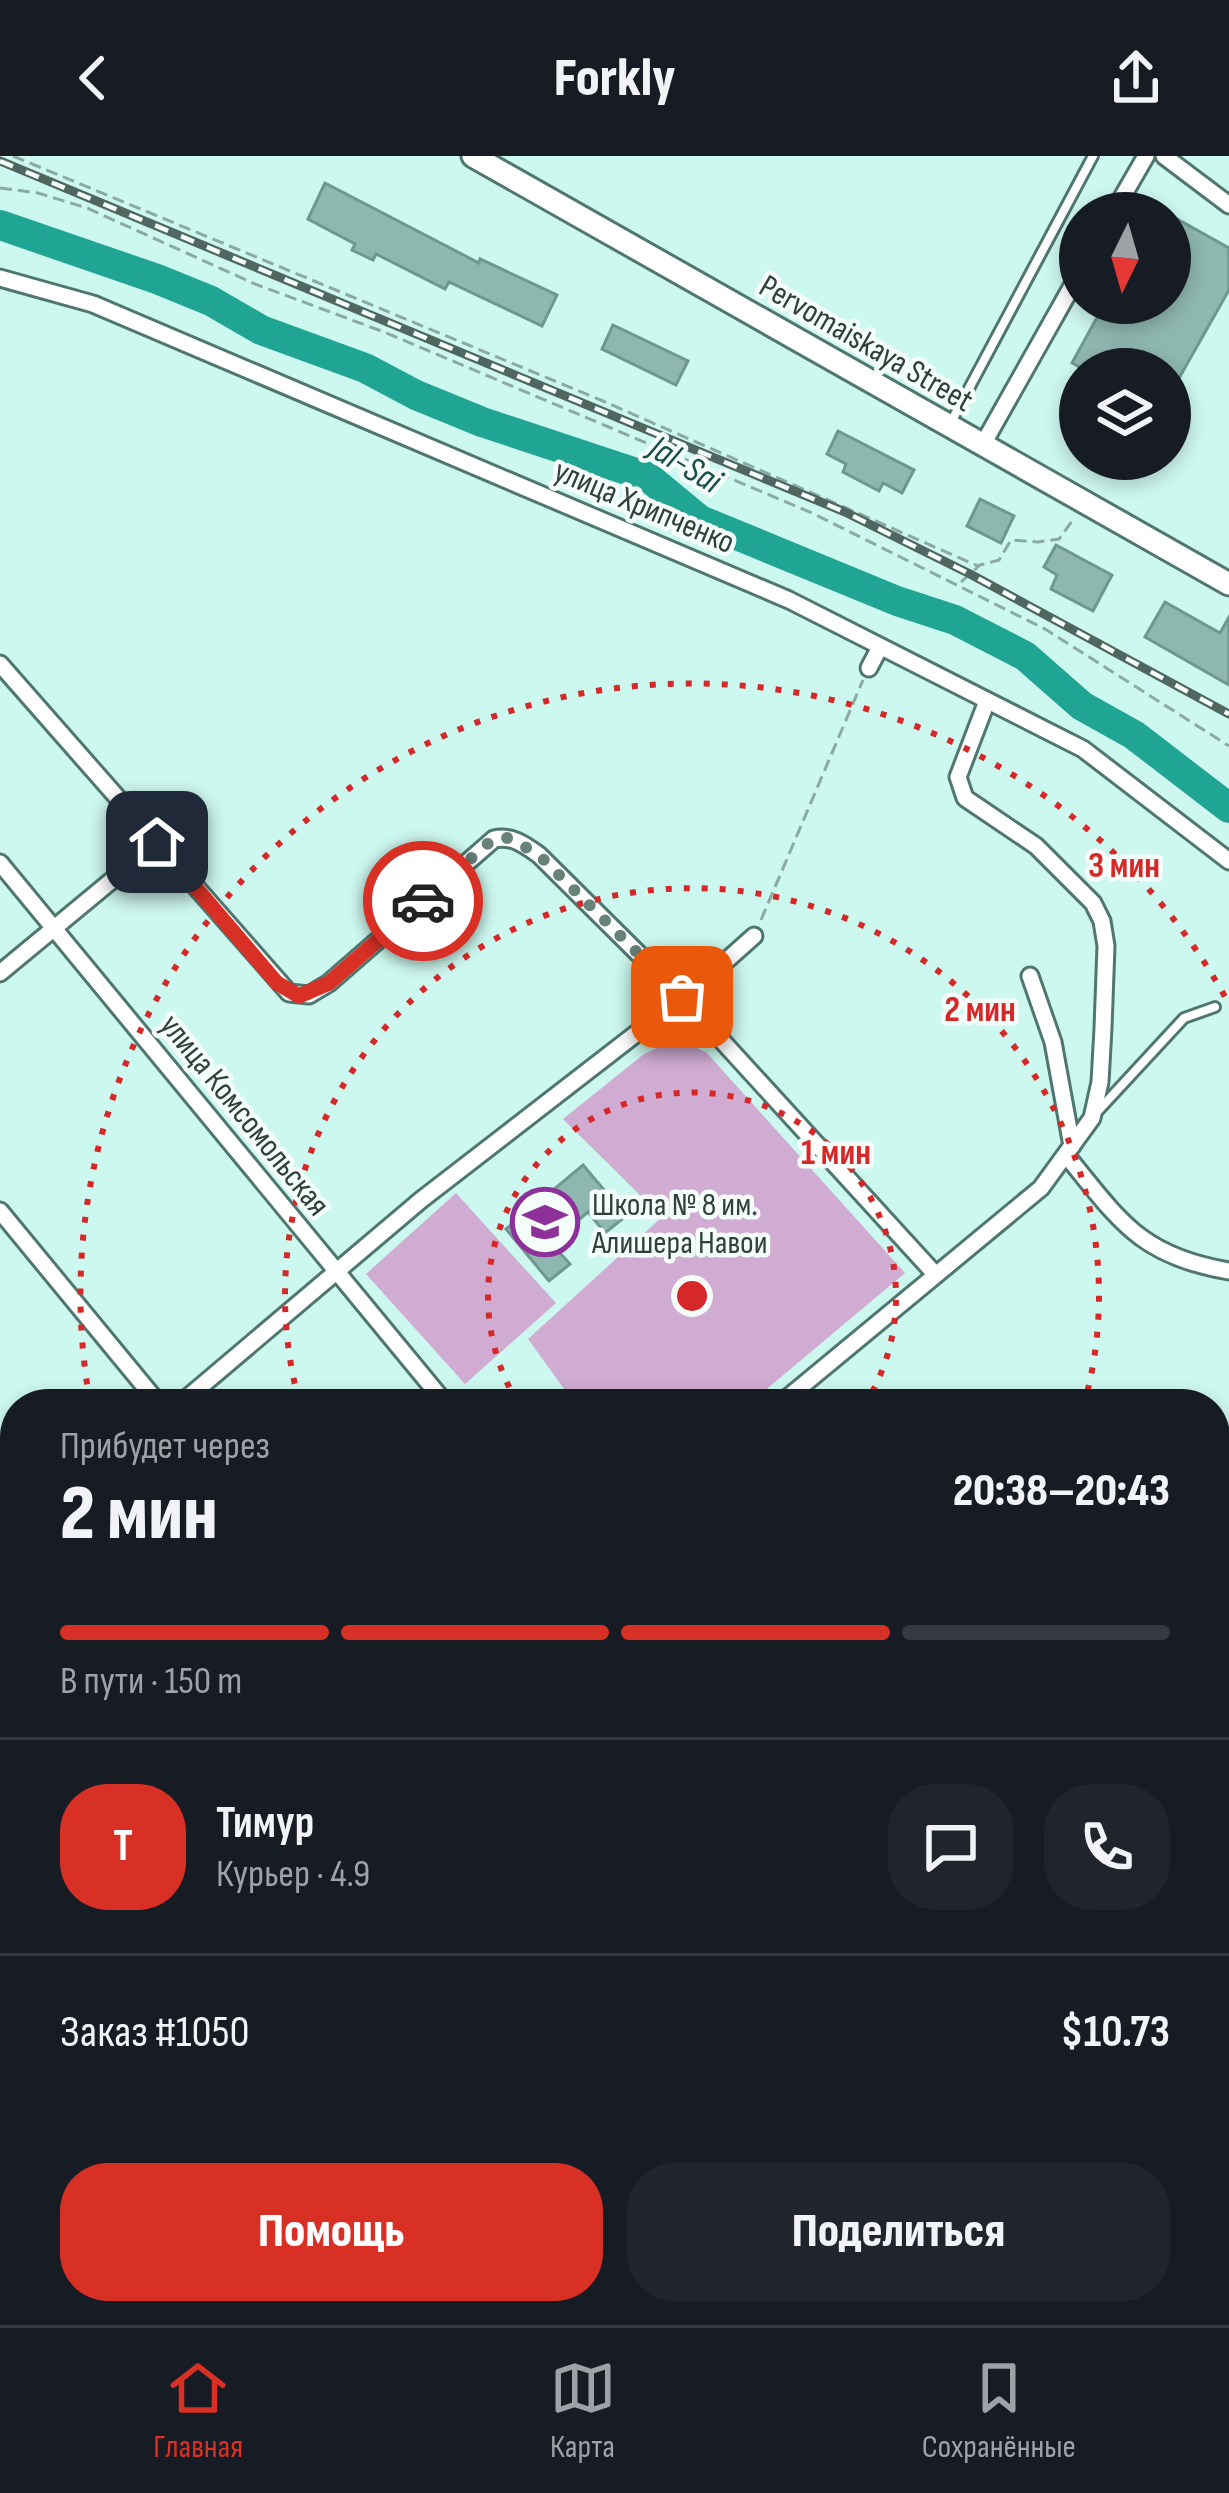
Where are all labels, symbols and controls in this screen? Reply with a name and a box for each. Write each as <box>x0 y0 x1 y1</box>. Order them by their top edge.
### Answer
icon: back <box>60 45 126 111</box>
icon: share <box>1103 45 1169 111</box>
text: Forkly <box>554 46 675 111</box>
north arrow <box>1059 192 1191 324</box>
map controls <box>1059 192 1191 480</box>
street label: Pervomaiskaya Street <box>752 266 980 421</box>
button: layers <box>1059 348 1191 480</box>
water label: Jal-Sai <box>639 426 730 504</box>
street label: улица Хрипченко <box>548 451 740 563</box>
pin <box>106 791 208 893</box>
icon: home <box>124 809 190 875</box>
courier <box>363 841 483 961</box>
text: 3 мин <box>1088 845 1160 888</box>
icon: car <box>390 868 456 934</box>
pin <box>631 946 733 1048</box>
icon: bag <box>649 964 715 1030</box>
text: 2 мин <box>944 989 1016 1032</box>
street label: улица Комсомольская <box>151 1006 338 1224</box>
text: 1 мин <box>801 1132 871 1175</box>
place label: Школа № 8 им. Алишера Навои <box>591 1185 768 1263</box>
school or university icon: Школа № 8 им. Алишера Навои <box>510 1187 580 1257</box>
centre of rings <box>671 1275 713 1317</box>
text: Прибудет через <box>60 1423 270 1470</box>
text: 20:38–20:43 <box>953 1464 1170 1519</box>
text: 2 мин <box>60 1468 218 1561</box>
text: В пути · 150 m <box>60 1658 242 1705</box>
button: chat <box>888 1784 1014 1910</box>
button: phone <box>1044 1784 1170 1910</box>
text: Тимур <box>216 1796 314 1851</box>
text: Т <box>113 1819 133 1874</box>
text: Курьер · 4.9 <box>216 1851 370 1898</box>
text: Заказ #1050 <box>60 2005 250 2060</box>
text: $10.73 <box>1061 2005 1170 2060</box>
button: Помощь <box>60 2163 603 2301</box>
button: Поделиться <box>627 2163 1170 2301</box>
tab: Главная <box>153 2355 243 2467</box>
tab: Карта <box>550 2355 616 2467</box>
tab: Сохранённые <box>922 2355 1076 2467</box>

